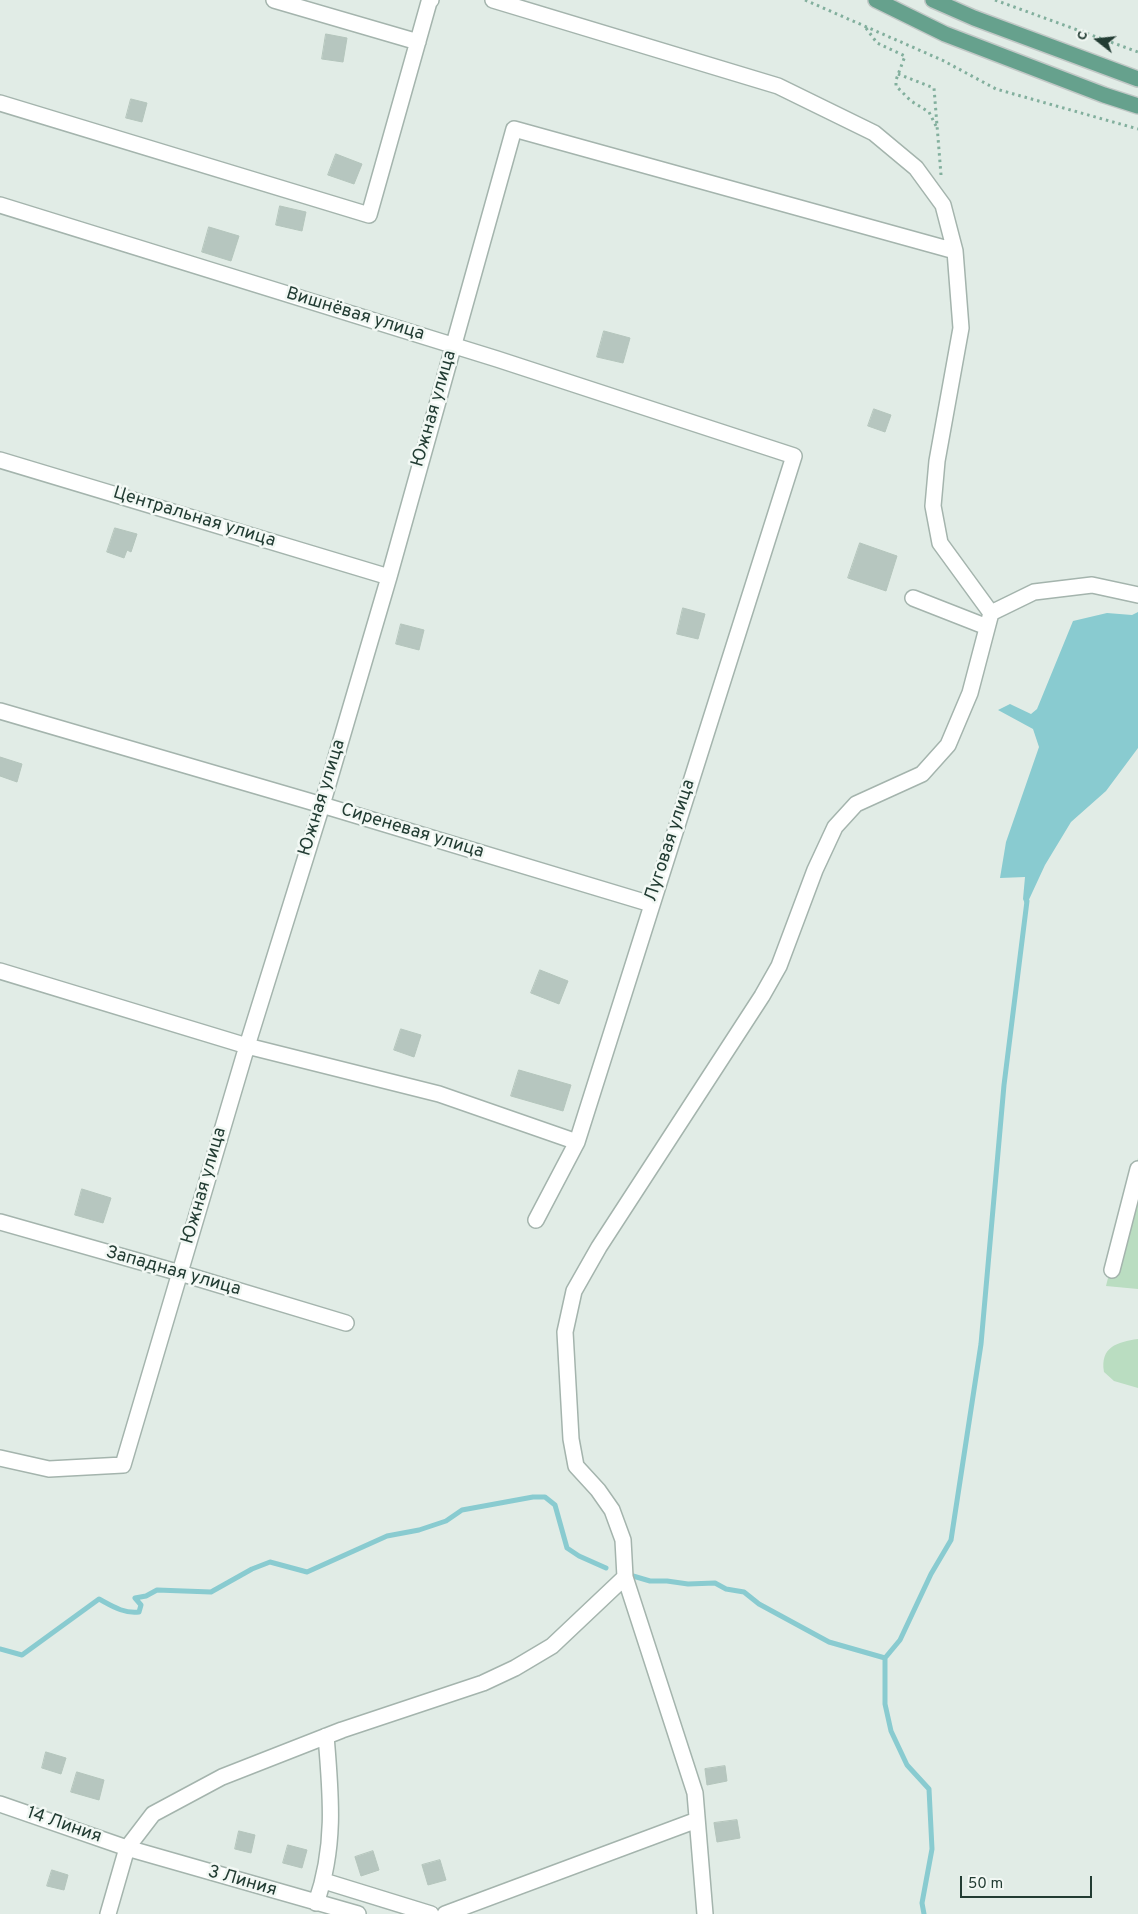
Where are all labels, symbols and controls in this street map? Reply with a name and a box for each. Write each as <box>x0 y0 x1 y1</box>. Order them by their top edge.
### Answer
north arrow <box>1073 15 1123 65</box>
text: С <box>1074 29 1093 42</box>
street label: Вишнёвая улица <box>283 284 427 346</box>
street label: Южная улица <box>408 348 462 470</box>
street label: Центральная улица <box>110 483 278 553</box>
street label: Южная улица <box>295 737 351 859</box>
street label: Луговая улица <box>641 777 701 905</box>
street label: Сиреневая улица <box>338 800 486 864</box>
street label: Южная улица <box>178 1125 232 1247</box>
street label: Западная улица <box>103 1242 243 1302</box>
street label: 14 Линия <box>24 1803 104 1849</box>
street label: 3 Линия <box>205 1862 279 1902</box>
scale bar <box>963 1866 1096 1898</box>
text: 50 m <box>968 1875 1003 1894</box>

